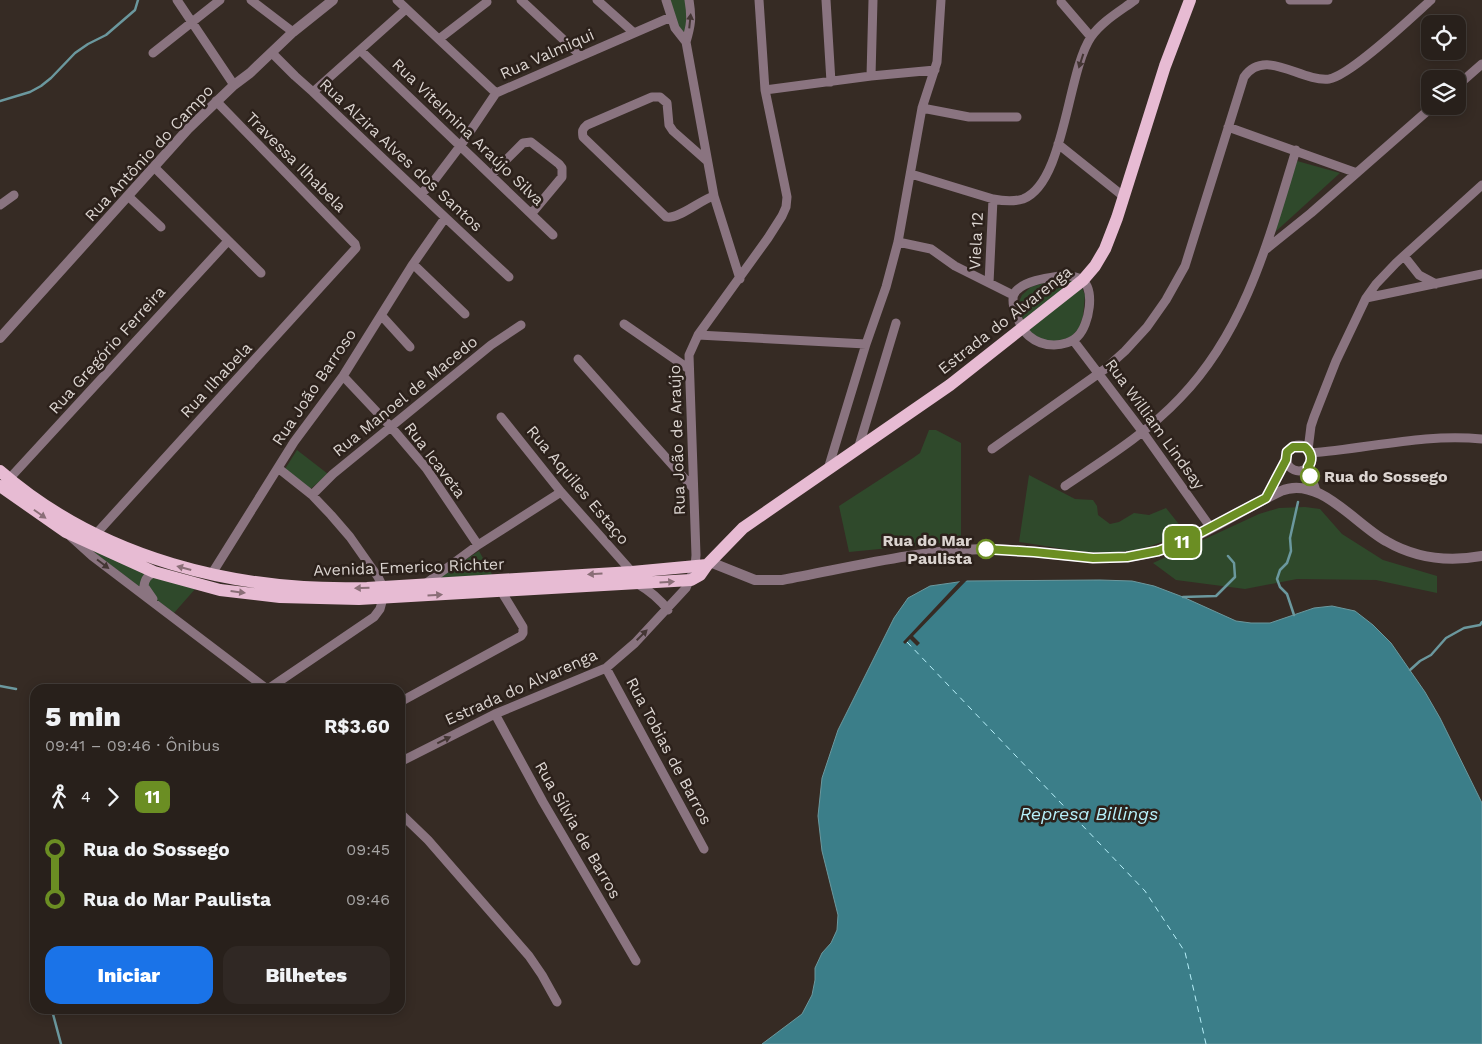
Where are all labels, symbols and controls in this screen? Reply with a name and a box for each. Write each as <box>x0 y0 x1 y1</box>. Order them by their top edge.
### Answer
one-way arrow <box>687 13 695 29</box>
map controls <box>1421 15 1466 115</box>
button: locate <box>1421 15 1466 60</box>
street label: Rua Valmiqui <box>497 25 597 83</box>
street label: Rua Vitelmina Araújo Silva <box>388 54 548 210</box>
one-way arrow <box>1077 54 1084 69</box>
button: layers <box>1421 70 1466 115</box>
street label: Rua Alzira Alves dos Santos <box>316 75 486 235</box>
street label: Rua Antônio do Campo <box>81 81 217 225</box>
street label: Travessa Ilhabela <box>242 108 350 216</box>
street label: Viela 12 <box>965 211 987 271</box>
street label: Estrada do Alvarenga <box>934 262 1076 378</box>
street label: Rua Gregório Ferreira <box>45 282 169 418</box>
street label: Rua João Barroso <box>268 325 360 449</box>
street label: Rua Manoel de Macedo <box>329 332 481 460</box>
street label: Rua Ilhabela <box>176 338 256 422</box>
street label: Rua William Lindsay <box>1101 355 1209 494</box>
street label: Rua João de Araújo <box>665 364 689 516</box>
street label: Rua Icaveta <box>400 418 470 502</box>
street label: Rua Aquiles Estaço <box>523 422 633 548</box>
marker: Rua do Sossego <box>1300 466 1320 486</box>
place label: Rua do Sossego <box>1324 467 1448 486</box>
one-way arrow <box>33 509 47 519</box>
line badge: 11 <box>1160 526 1204 558</box>
place label: Rua do Mar Paulista <box>883 531 973 568</box>
text: 11 <box>1174 531 1190 552</box>
marker: Rua do Mar Paulista <box>976 539 996 559</box>
street label: Avenida Emerico Richter <box>313 554 505 580</box>
one-way arrow <box>96 559 110 569</box>
one-way arrow <box>177 564 192 572</box>
one-way arrow <box>586 571 602 579</box>
one-way arrow <box>659 578 675 586</box>
one-way arrow <box>354 585 370 593</box>
one-way arrow <box>230 588 246 596</box>
one-way arrow <box>427 591 443 599</box>
one-way arrow <box>636 629 648 641</box>
street label: Estrada do Alvarenga <box>442 645 600 729</box>
street label: Rua Tobias de Barros <box>622 674 716 828</box>
text: 5 min <box>45 700 121 733</box>
text: R$3.60 <box>324 715 390 738</box>
text: 09:41 – 09:46 · Ônibus <box>45 736 220 755</box>
one-way arrow <box>437 736 451 744</box>
street label: Rua Sílvia de Barros <box>531 758 625 902</box>
icon: walk <box>45 783 73 811</box>
icon: forward <box>99 783 127 811</box>
text: 11 <box>145 786 160 807</box>
text: 4 <box>81 787 91 806</box>
water label: Represa Billings <box>1020 803 1158 824</box>
text: Rua do Sossego <box>83 838 230 861</box>
text: 09:45 <box>346 840 390 859</box>
text: Rua do Mar Paulista <box>83 888 271 911</box>
text: 09:46 <box>346 890 390 909</box>
button: Iniciar <box>45 946 213 1004</box>
button: Bilhetes <box>223 946 390 1004</box>

